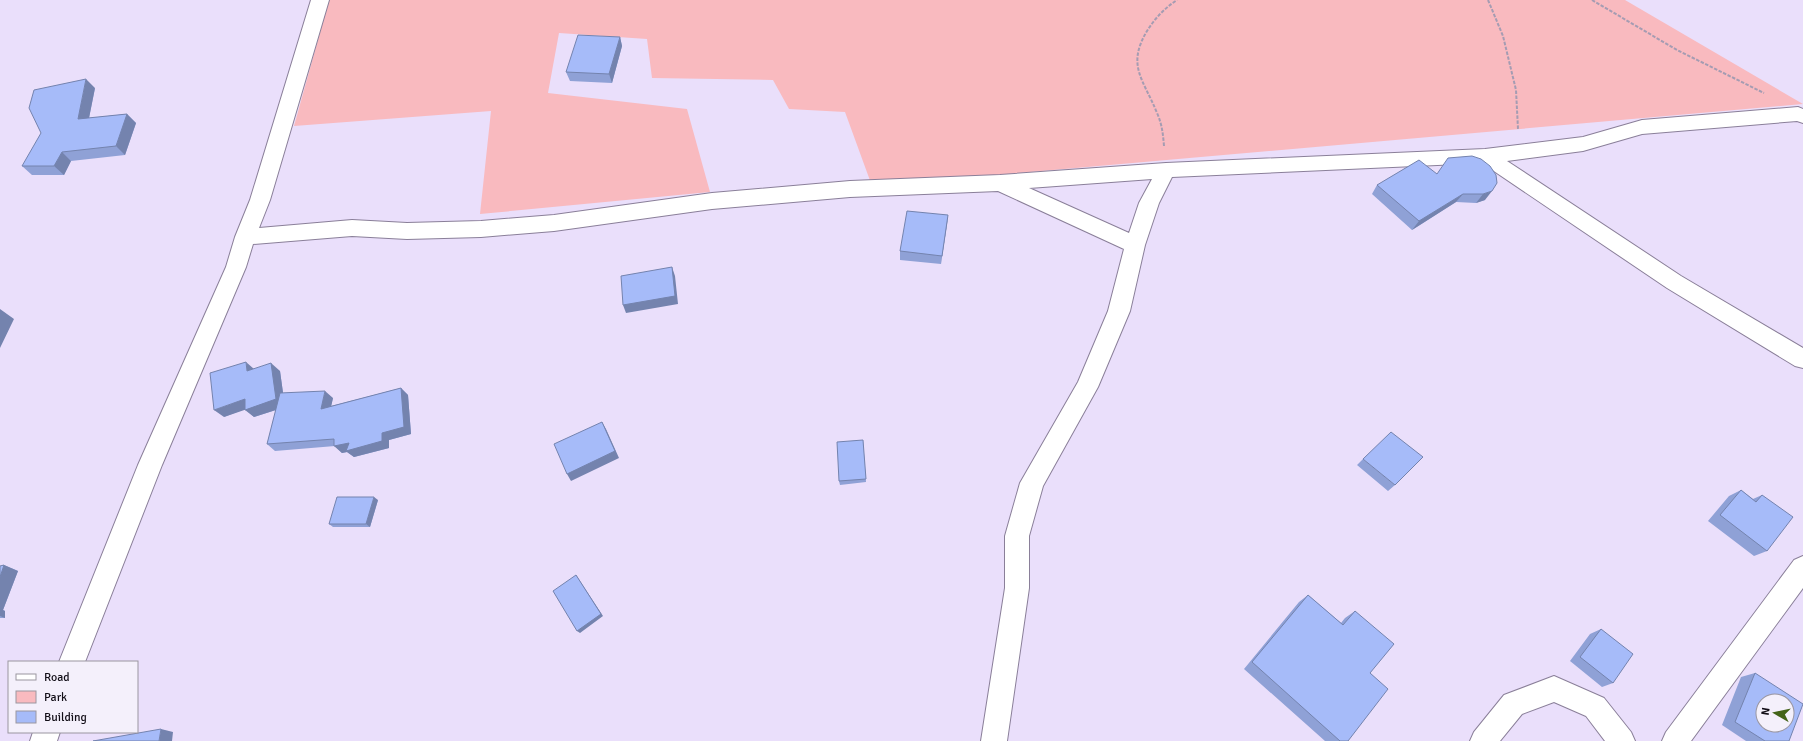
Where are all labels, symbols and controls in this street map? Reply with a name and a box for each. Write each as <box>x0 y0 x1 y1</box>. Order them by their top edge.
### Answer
legend <box>8 661 138 733</box>
text: Road <box>44 670 70 685</box>
text: Park <box>44 690 67 705</box>
north arrow <box>1755 693 1795 733</box>
text: N <box>1759 707 1773 716</box>
text: Building <box>44 710 87 725</box>

